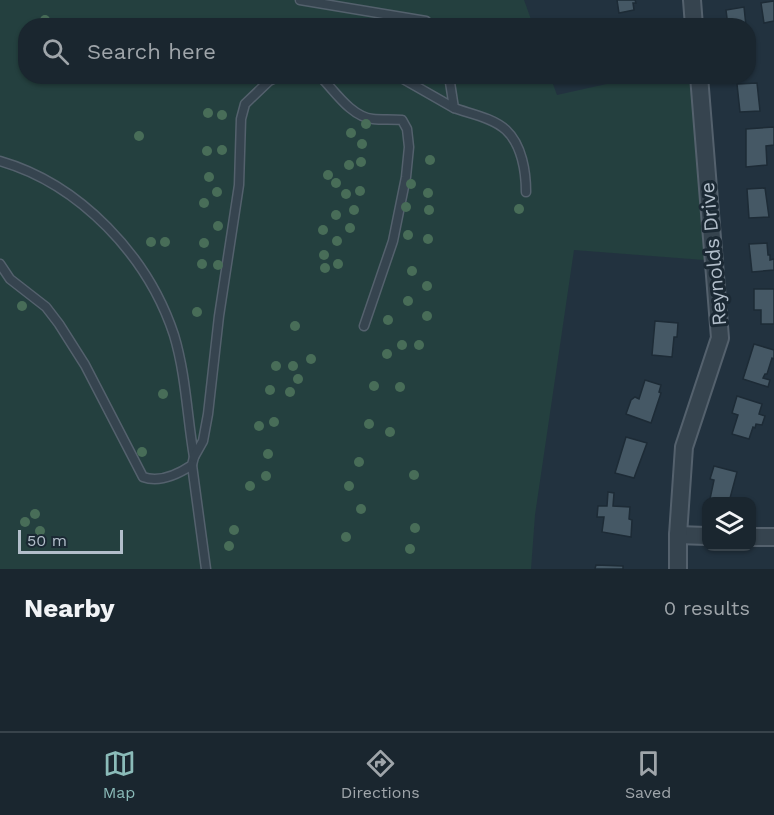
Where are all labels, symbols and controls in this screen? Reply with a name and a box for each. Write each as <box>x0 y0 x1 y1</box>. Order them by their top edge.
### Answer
search box <box>18 18 756 84</box>
icon: search <box>39 35 72 68</box>
text: Search here <box>87 39 216 64</box>
street label: Reynolds Drive <box>695 181 731 327</box>
map controls <box>702 497 756 551</box>
button: layers <box>702 497 756 551</box>
scale bar <box>18 527 123 554</box>
text: 50 m <box>27 531 67 550</box>
text: Nearby <box>24 593 115 623</box>
text: 0 results <box>664 596 750 620</box>
tab: Map <box>103 747 136 802</box>
tab: Directions <box>341 747 420 802</box>
tab: Saved <box>625 747 671 802</box>

